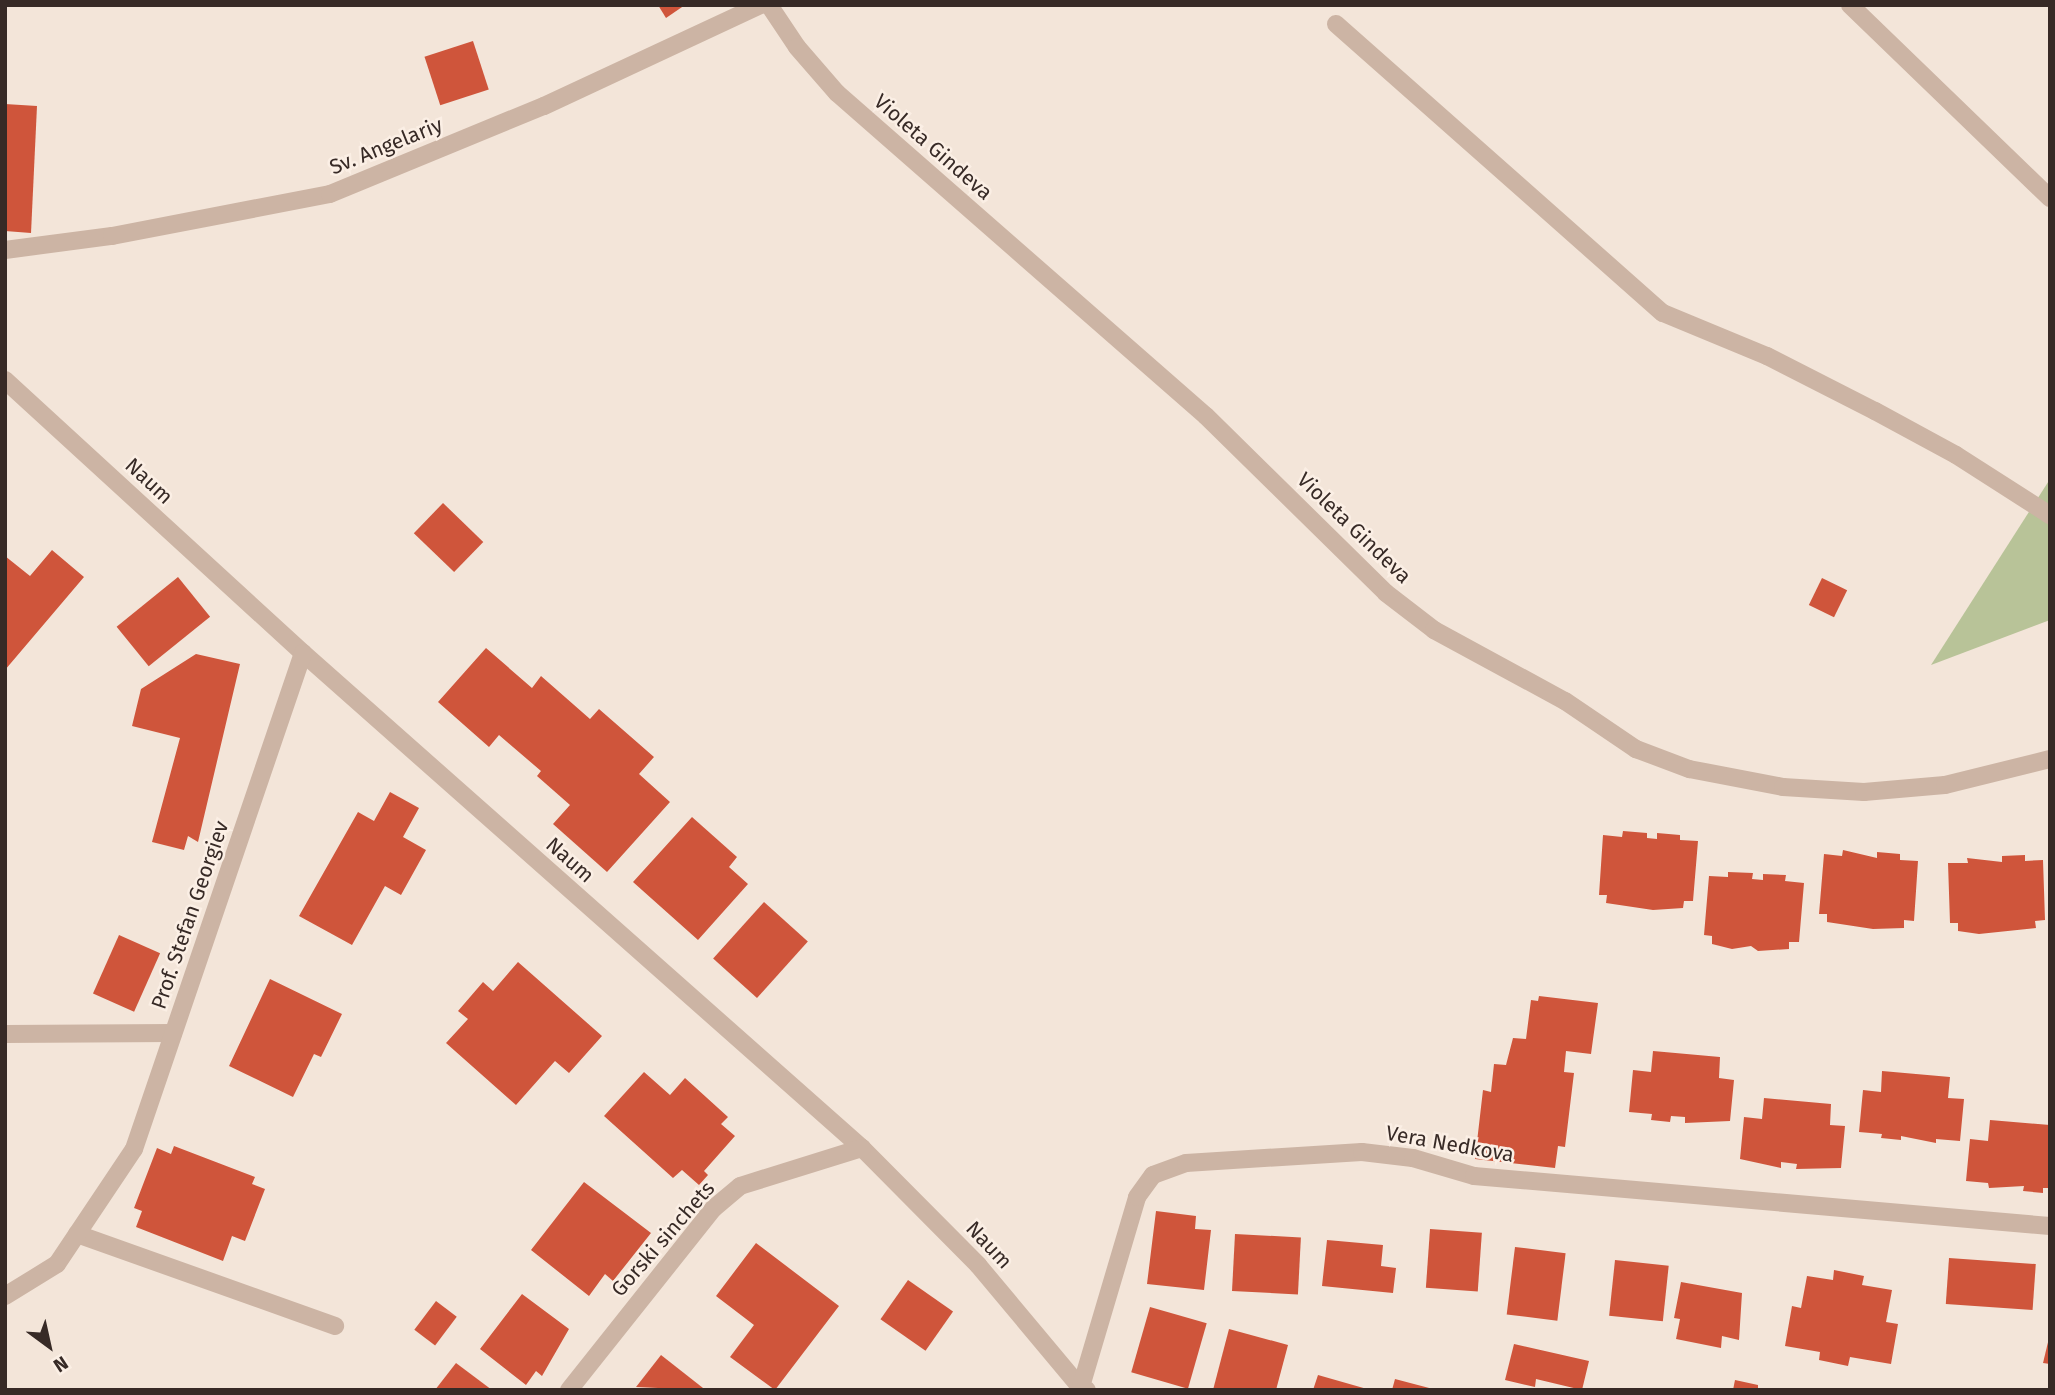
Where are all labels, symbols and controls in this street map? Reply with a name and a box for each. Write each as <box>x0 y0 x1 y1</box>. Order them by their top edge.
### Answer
street label: Violeta Gindeva <box>869 89 997 205</box>
street label: Sv. Angelariy <box>326 112 446 180</box>
street label: Naum <box>120 453 178 509</box>
street label: Violeta Gindeva <box>1292 467 1416 589</box>
street label: Prof. Stefan Georgiev <box>146 818 234 1012</box>
street label: Naum <box>541 832 599 888</box>
street label: Vera Nedkova <box>1384 1120 1516 1168</box>
street label: Gorski sinchets <box>606 1176 720 1302</box>
street label: Naum <box>961 1216 1017 1274</box>
north arrow <box>14 1311 84 1381</box>
text: N <box>49 1351 72 1377</box>

